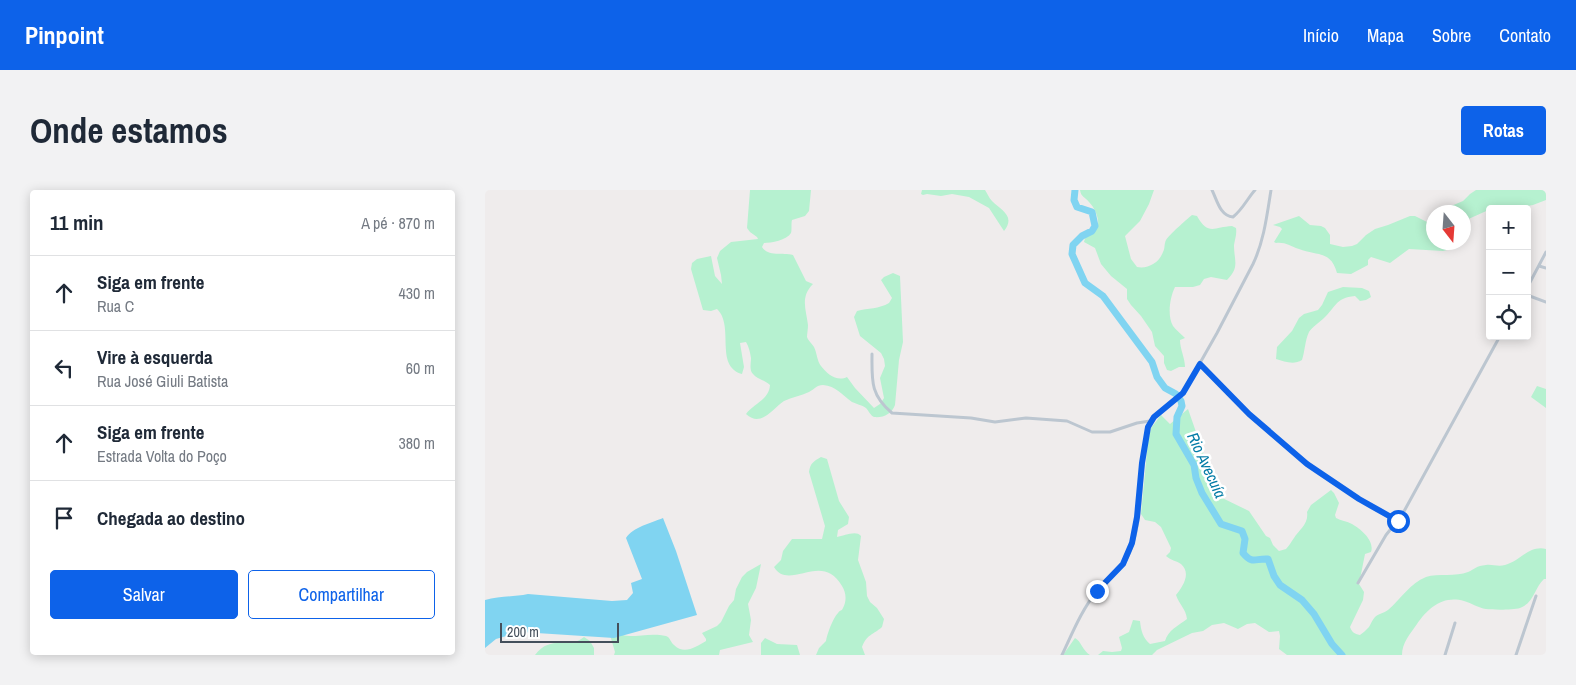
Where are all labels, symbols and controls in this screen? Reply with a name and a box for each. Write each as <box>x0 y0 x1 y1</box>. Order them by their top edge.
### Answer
text: Pinpoint <box>25 19 104 51</box>
text: Início <box>1303 23 1339 48</box>
text: Mapa <box>1367 23 1404 48</box>
text: Sobre <box>1432 23 1471 48</box>
text: Contato <box>1499 23 1551 48</box>
button: Rotas <box>1461 106 1546 155</box>
text: Onde estamos <box>30 107 228 154</box>
north arrow <box>1426 205 1471 250</box>
map controls <box>1486 205 1531 340</box>
button: + <box>1486 205 1531 250</box>
text: 11 min <box>50 208 104 237</box>
text: A pé · 870 m <box>361 212 435 234</box>
button: − <box>1486 250 1531 295</box>
text: Siga em frente <box>97 269 204 295</box>
icon: ahead <box>50 279 78 307</box>
text: 430 m <box>399 282 435 304</box>
text: Rua C <box>97 295 134 317</box>
button: locate <box>1486 295 1531 340</box>
text: Vire à esquerda <box>97 344 213 370</box>
icon: left <box>50 354 78 382</box>
text: 60 m <box>406 357 435 379</box>
text: Rua José Giuli Batista <box>97 370 228 392</box>
text: Siga em frente <box>97 419 204 445</box>
water label: Rio Avecuía <box>1182 428 1232 502</box>
icon: ahead <box>50 429 78 457</box>
text: 380 m <box>399 432 435 454</box>
text: Estrada Volta do Poço <box>97 445 227 467</box>
icon: arrive <box>50 504 78 532</box>
text: Chegada ao destino <box>97 505 245 531</box>
route start <box>1387 510 1410 533</box>
button: Salvar <box>50 570 238 619</box>
button: Compartilhar <box>248 570 435 619</box>
route end <box>1086 580 1109 603</box>
scale bar <box>500 620 619 643</box>
text: 200 m <box>507 623 539 641</box>

